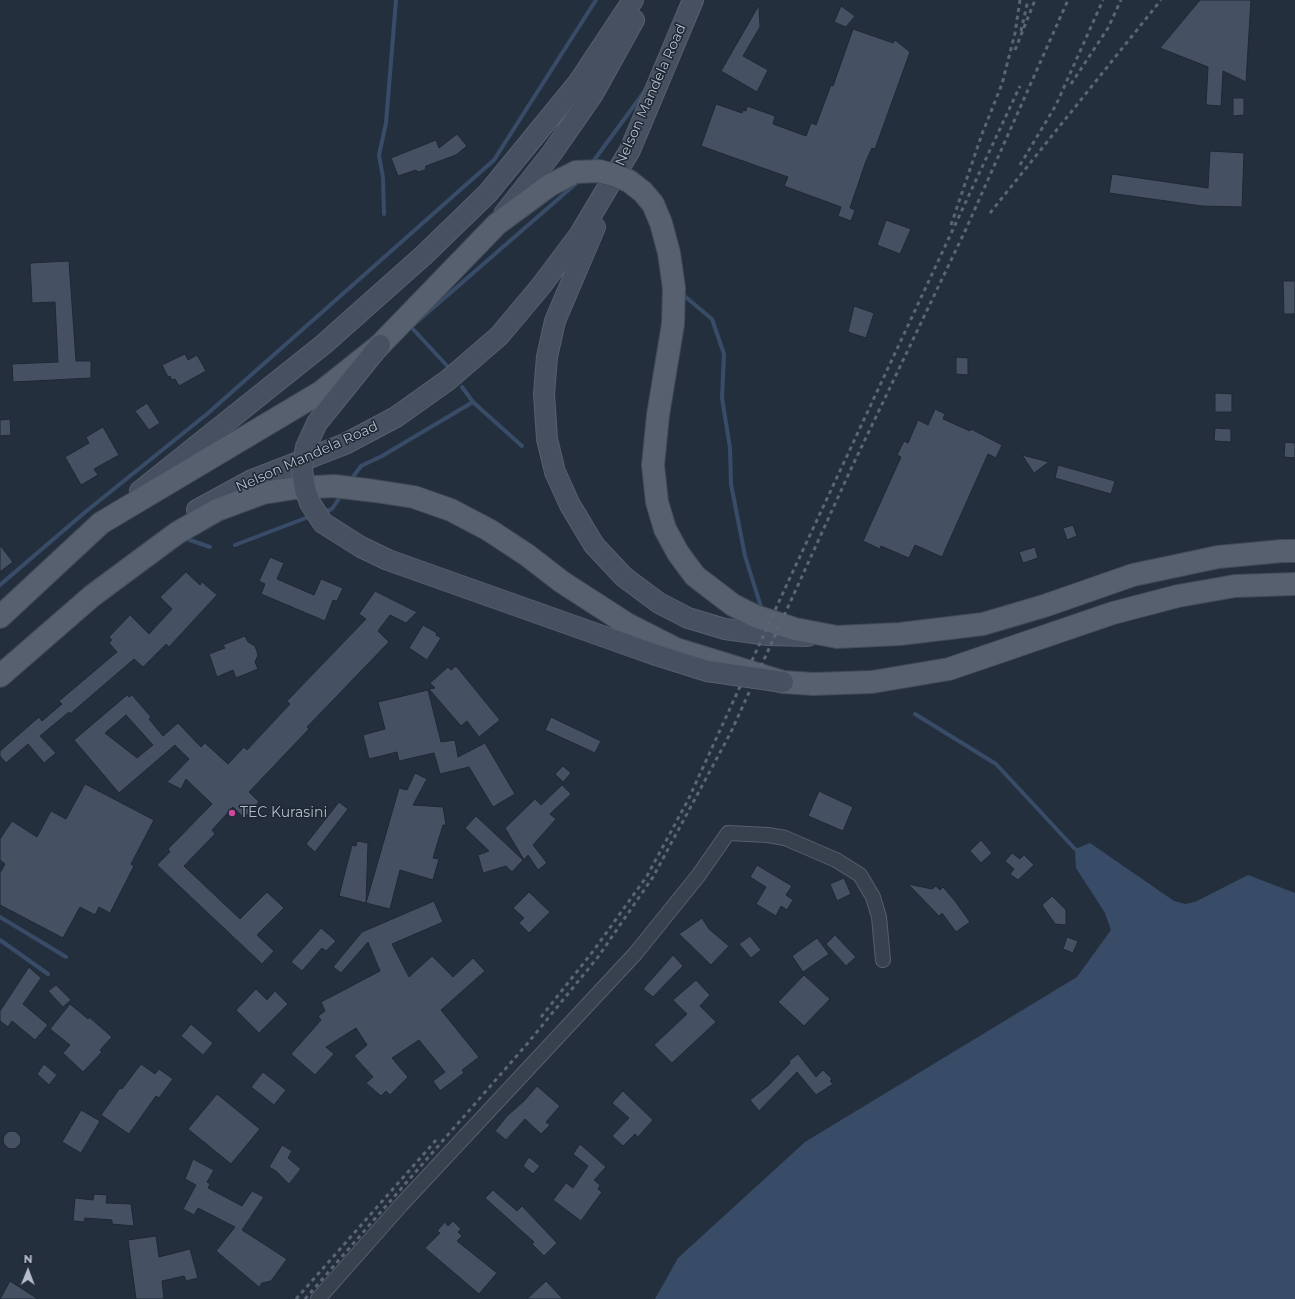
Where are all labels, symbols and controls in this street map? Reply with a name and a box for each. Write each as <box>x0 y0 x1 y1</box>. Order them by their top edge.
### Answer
street label: Nelson Mandela Road <box>612 21 690 169</box>
street label: Nelson Mandela Road <box>233 418 381 496</box>
place label: TEC Kurasini <box>240 805 327 821</box>
marker: TEC Kurasini <box>227 808 237 818</box>
north arrow <box>8 1251 48 1291</box>
text: N <box>24 1252 33 1266</box>

